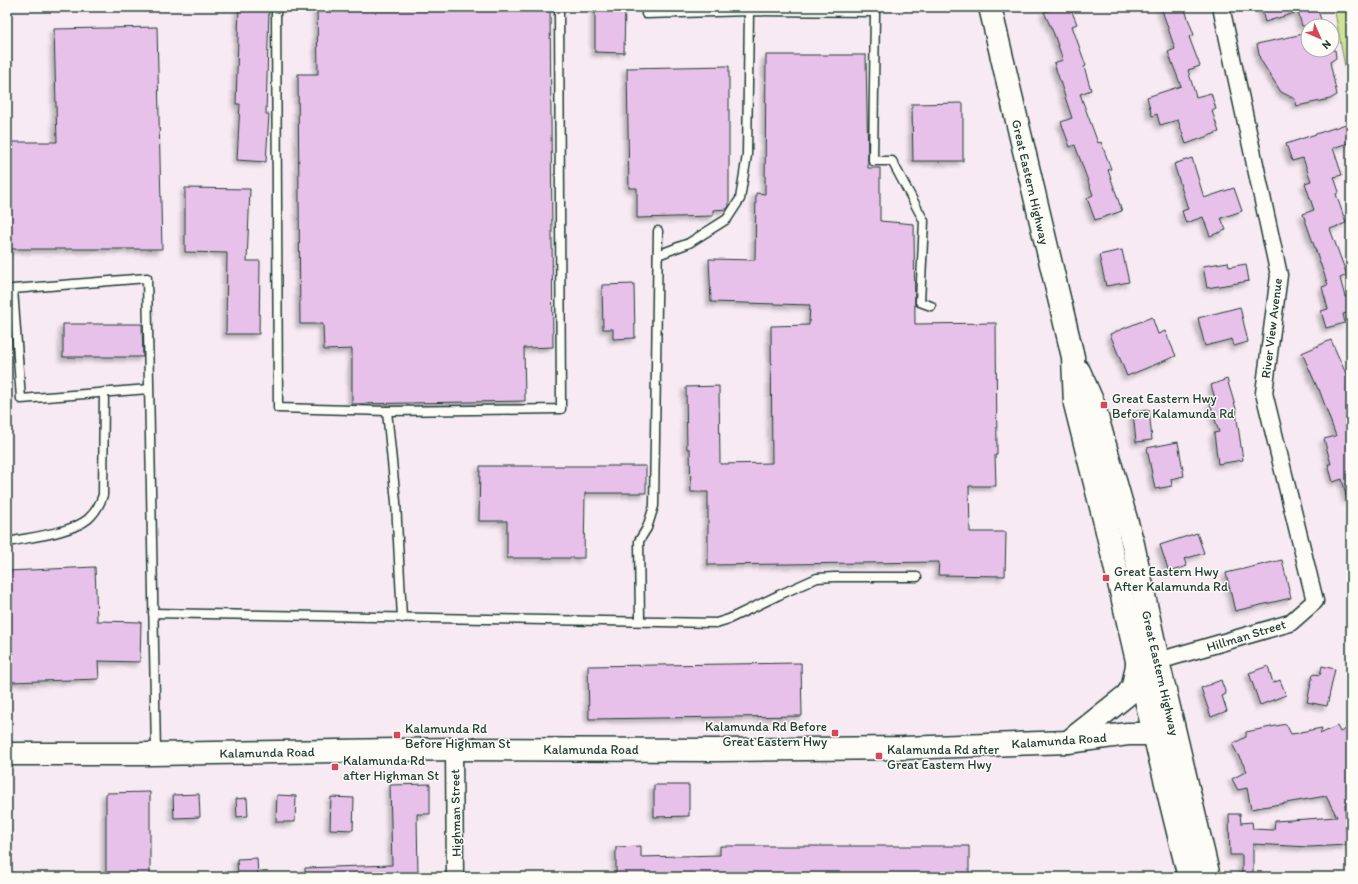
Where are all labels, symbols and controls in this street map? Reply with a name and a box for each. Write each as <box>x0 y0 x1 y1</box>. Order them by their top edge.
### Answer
north arrow <box>1300 18 1340 58</box>
text: N <box>1319 37 1334 52</box>
street label: Great Eastern Highway <box>1009 118 1052 246</box>
street label: River View Avenue <box>1258 277 1285 379</box>
place label: Great Eastern Hwy Before Kalamunda Rd <box>1112 391 1234 421</box>
marker: Great Eastern Hwy Before Kalamunda Rd <box>1099 400 1109 410</box>
place label: Great Eastern Hwy After Kalamunda Rd <box>1114 564 1228 594</box>
marker: Great Eastern Hwy After Kalamunda Rd <box>1101 573 1111 583</box>
street label: Great Eastern Highway <box>1139 609 1182 737</box>
street label: Hillman Street <box>1205 616 1288 655</box>
place label: Kalamunda Rd Before Great Eastern Hwy <box>705 719 827 749</box>
place label: Kalamunda Rd Before Highman St <box>405 721 511 751</box>
marker: Kalamunda Rd Before Great Eastern Hwy <box>830 728 840 738</box>
marker: Kalamunda Rd Before Highman St <box>392 730 402 740</box>
street label: Kalamunda Road <box>1011 730 1107 751</box>
street label: Kalamunda Road <box>543 742 639 757</box>
place label: Kalamunda Rd after Great Eastern Hwy <box>887 742 1000 772</box>
street label: Kalamunda Road <box>219 744 315 761</box>
marker: Kalamunda Rd after Great Eastern Hwy <box>874 751 884 761</box>
place label: Kalamunda Rd after Highman St <box>343 753 439 783</box>
marker: Kalamunda Rd after Highman St <box>330 762 340 772</box>
street label: Highman Street <box>447 769 464 857</box>

